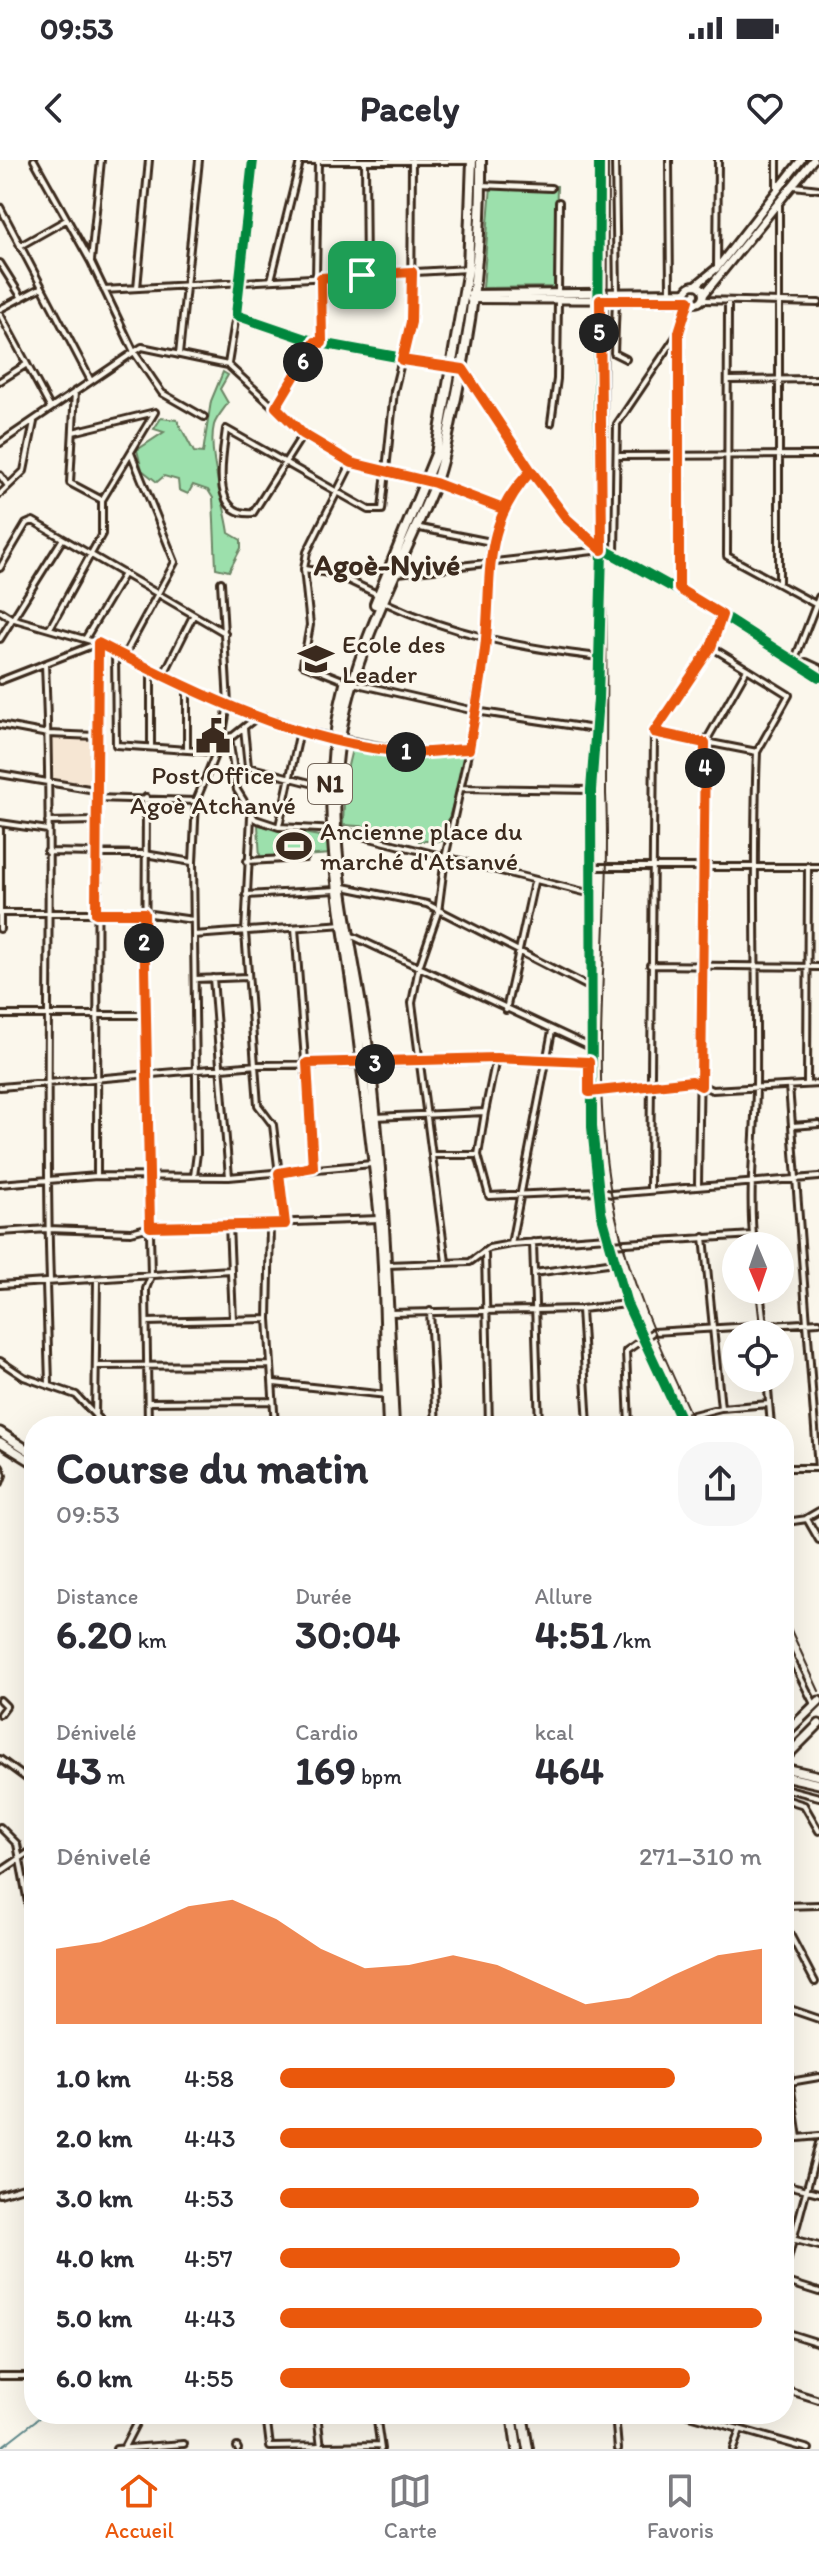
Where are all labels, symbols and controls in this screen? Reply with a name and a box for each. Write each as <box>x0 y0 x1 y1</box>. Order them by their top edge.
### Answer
text: 09:53 <box>40 10 114 47</box>
icon: back <box>32 86 76 130</box>
icon: heart <box>743 86 787 130</box>
text: Pacely <box>360 87 459 130</box>
pin <box>328 241 396 309</box>
icon: arrive <box>340 253 384 297</box>
pin: 5 <box>579 313 619 353</box>
text: 5 <box>593 319 605 346</box>
pin: 6 <box>283 342 323 382</box>
text: 6 <box>297 348 309 375</box>
district label: Agoè-Nyivé <box>313 546 460 583</box>
place label: Ecole des Leader <box>342 628 446 690</box>
school or university icon: Ecole des Leader <box>297 640 335 678</box>
public building icon: Post Office Agoè Atchanvé <box>194 717 232 755</box>
pin: 1 <box>386 732 426 772</box>
text: 1 <box>401 738 411 765</box>
pin: 4 <box>685 748 725 788</box>
text: 4 <box>698 754 712 781</box>
place label: Post Office Agoè Atchanvé <box>130 759 296 821</box>
road number: N1 <box>308 764 352 804</box>
place label: Ancienne place du marché d'Atsanvé <box>320 815 522 877</box>
sports icon: Ancienne place du marché d'Atsanvé <box>275 827 313 865</box>
pin: 2 <box>124 923 164 963</box>
text: 2 <box>138 929 150 956</box>
pin: 3 <box>355 1044 395 1084</box>
text: 3 <box>369 1050 381 1077</box>
north arrow <box>722 1232 794 1304</box>
map controls <box>722 1232 794 1392</box>
button: locate <box>722 1320 794 1392</box>
text: Course du matin <box>56 1441 368 1494</box>
button: share <box>678 1442 762 1526</box>
text: 09:53 <box>56 1498 120 1530</box>
text: Distance <box>56 1583 138 1610</box>
text: Durée <box>295 1583 352 1610</box>
text: Allure <box>535 1583 593 1610</box>
text: 6.20 <box>56 1610 133 1658</box>
text: 30:04 <box>295 1610 400 1658</box>
text: 4:51 <box>535 1610 608 1658</box>
text: km <box>133 1627 167 1654</box>
text: /km <box>608 1627 651 1654</box>
text: Dénivelé <box>56 1719 136 1746</box>
text: Cardio <box>295 1719 358 1746</box>
text: kcal <box>535 1719 574 1746</box>
text: 43 <box>56 1746 102 1794</box>
text: 169 <box>295 1746 356 1794</box>
text: 464 <box>535 1746 604 1794</box>
text: m <box>102 1763 125 1790</box>
text: bpm <box>356 1763 402 1790</box>
text: Dénivelé <box>56 1840 151 1872</box>
text: 271–310 m <box>639 1840 762 1872</box>
text: 1.0 km <box>56 2062 131 2094</box>
text: 4:58 <box>184 2062 234 2094</box>
text: 2.0 km <box>56 2122 132 2154</box>
text: 4:43 <box>184 2122 236 2154</box>
text: 3.0 km <box>56 2182 133 2214</box>
text: 4:53 <box>184 2182 234 2214</box>
text: 4.0 km <box>56 2242 134 2274</box>
text: 4:57 <box>184 2242 233 2274</box>
text: 5.0 km <box>56 2302 132 2334</box>
text: 4:43 <box>184 2302 236 2334</box>
text: 6.0 km <box>56 2362 132 2394</box>
text: 4:55 <box>184 2362 233 2394</box>
tab: Accueil <box>105 2469 174 2544</box>
tab: Carte <box>384 2469 437 2544</box>
tab: Favoris <box>647 2469 714 2544</box>

